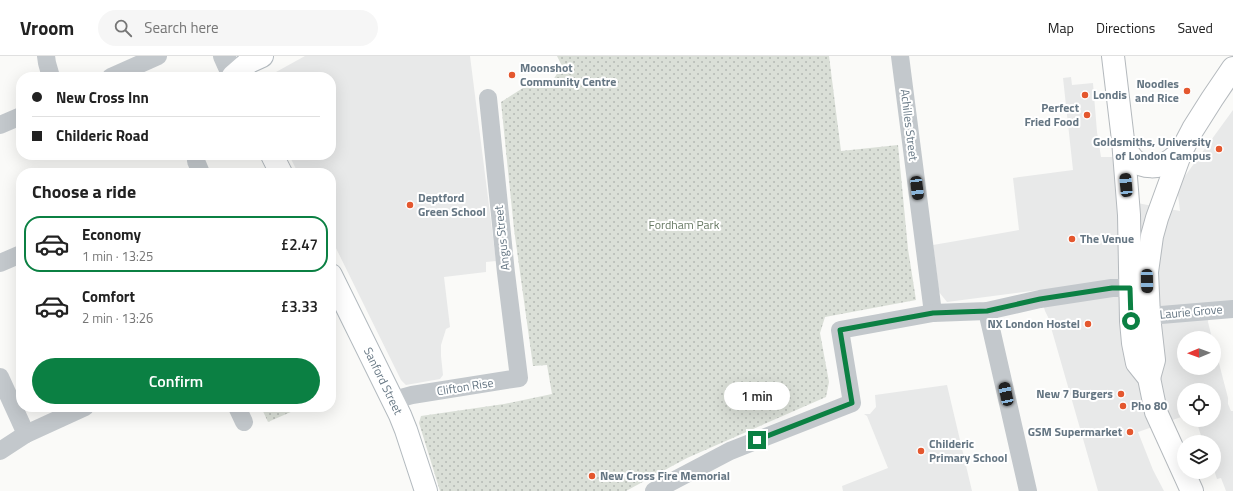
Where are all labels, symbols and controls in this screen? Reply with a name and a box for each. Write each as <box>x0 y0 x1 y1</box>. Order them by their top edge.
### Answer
search box <box>98 10 378 46</box>
text: Vroom <box>20 13 74 42</box>
text: Search here <box>144 16 219 39</box>
icon: search <box>112 17 134 39</box>
text: Map <box>1048 17 1074 38</box>
text: Directions <box>1096 17 1155 38</box>
text: Saved <box>1177 17 1213 38</box>
place label: Moonshot Community Centre <box>520 58 616 91</box>
marker: Moonshot Community Centre <box>507 70 517 80</box>
place label: Noodles and Rice <box>1135 74 1179 107</box>
place label: Londis <box>1093 85 1127 104</box>
text: New Cross Inn <box>56 86 149 109</box>
marker: Noodles and Rice <box>1182 86 1192 96</box>
street label: Achilles Street <box>896 88 923 163</box>
marker: Londis <box>1080 90 1090 100</box>
place label: Perfect Fried Food <box>1024 98 1080 131</box>
marker: Perfect Fried Food <box>1082 110 1092 120</box>
text: Childeric Road <box>56 124 149 147</box>
place label: Goldsmiths, University of London Campus <box>1093 132 1211 165</box>
marker: Goldsmiths, University of London Campus <box>1214 144 1224 154</box>
car <box>1119 173 1133 197</box>
car <box>910 175 924 201</box>
text: Choose a ride <box>32 178 136 205</box>
place label: Deptford Green School <box>418 188 486 221</box>
marker: Deptford Green School <box>405 200 415 210</box>
street label: Angus Street <box>489 204 514 272</box>
park label: Fordham Park <box>649 215 720 234</box>
text: Economy <box>82 223 141 246</box>
icon: car <box>34 226 70 262</box>
place label: The Venue <box>1080 229 1134 248</box>
text: £2.47 <box>281 233 318 256</box>
marker: The Venue <box>1067 234 1077 244</box>
text: 1 min · 13:25 <box>82 246 153 266</box>
car <box>1141 269 1153 293</box>
text: Comfort <box>82 285 135 308</box>
icon: car <box>34 288 70 324</box>
text: £3.33 <box>281 295 318 318</box>
street label: Laurie Grove <box>1159 299 1223 324</box>
text: 2 min · 13:26 <box>82 308 153 328</box>
route start <box>1122 312 1140 330</box>
place label: NX London Hostel <box>987 314 1080 333</box>
marker: NX London Hostel <box>1083 319 1093 329</box>
north arrow <box>1177 331 1221 375</box>
map controls <box>1177 331 1221 479</box>
street label: Sanford Street <box>359 344 408 418</box>
button: Confirm <box>32 358 320 404</box>
street label: Clifton Rise <box>435 373 495 400</box>
car <box>998 381 1014 407</box>
callout: 1 min <box>724 382 790 410</box>
button: locate <box>1177 383 1221 427</box>
place label: New 7 Burgers <box>1036 384 1113 403</box>
text: 1 min <box>741 386 773 406</box>
marker: New 7 Burgers <box>1116 389 1126 399</box>
place label: Pho 80 <box>1131 396 1167 415</box>
marker: Pho 80 <box>1118 401 1128 411</box>
place label: GSM Supermarket <box>1028 422 1123 441</box>
marker: GSM Supermarket <box>1125 427 1135 437</box>
route end <box>748 431 766 449</box>
place label: Childeric Primary School <box>929 434 1007 467</box>
button: layers <box>1177 435 1221 479</box>
marker: Childeric Primary School <box>916 446 926 456</box>
place label: New Cross Fire Memorial <box>600 466 730 485</box>
marker: New Cross Fire Memorial <box>587 471 597 481</box>

